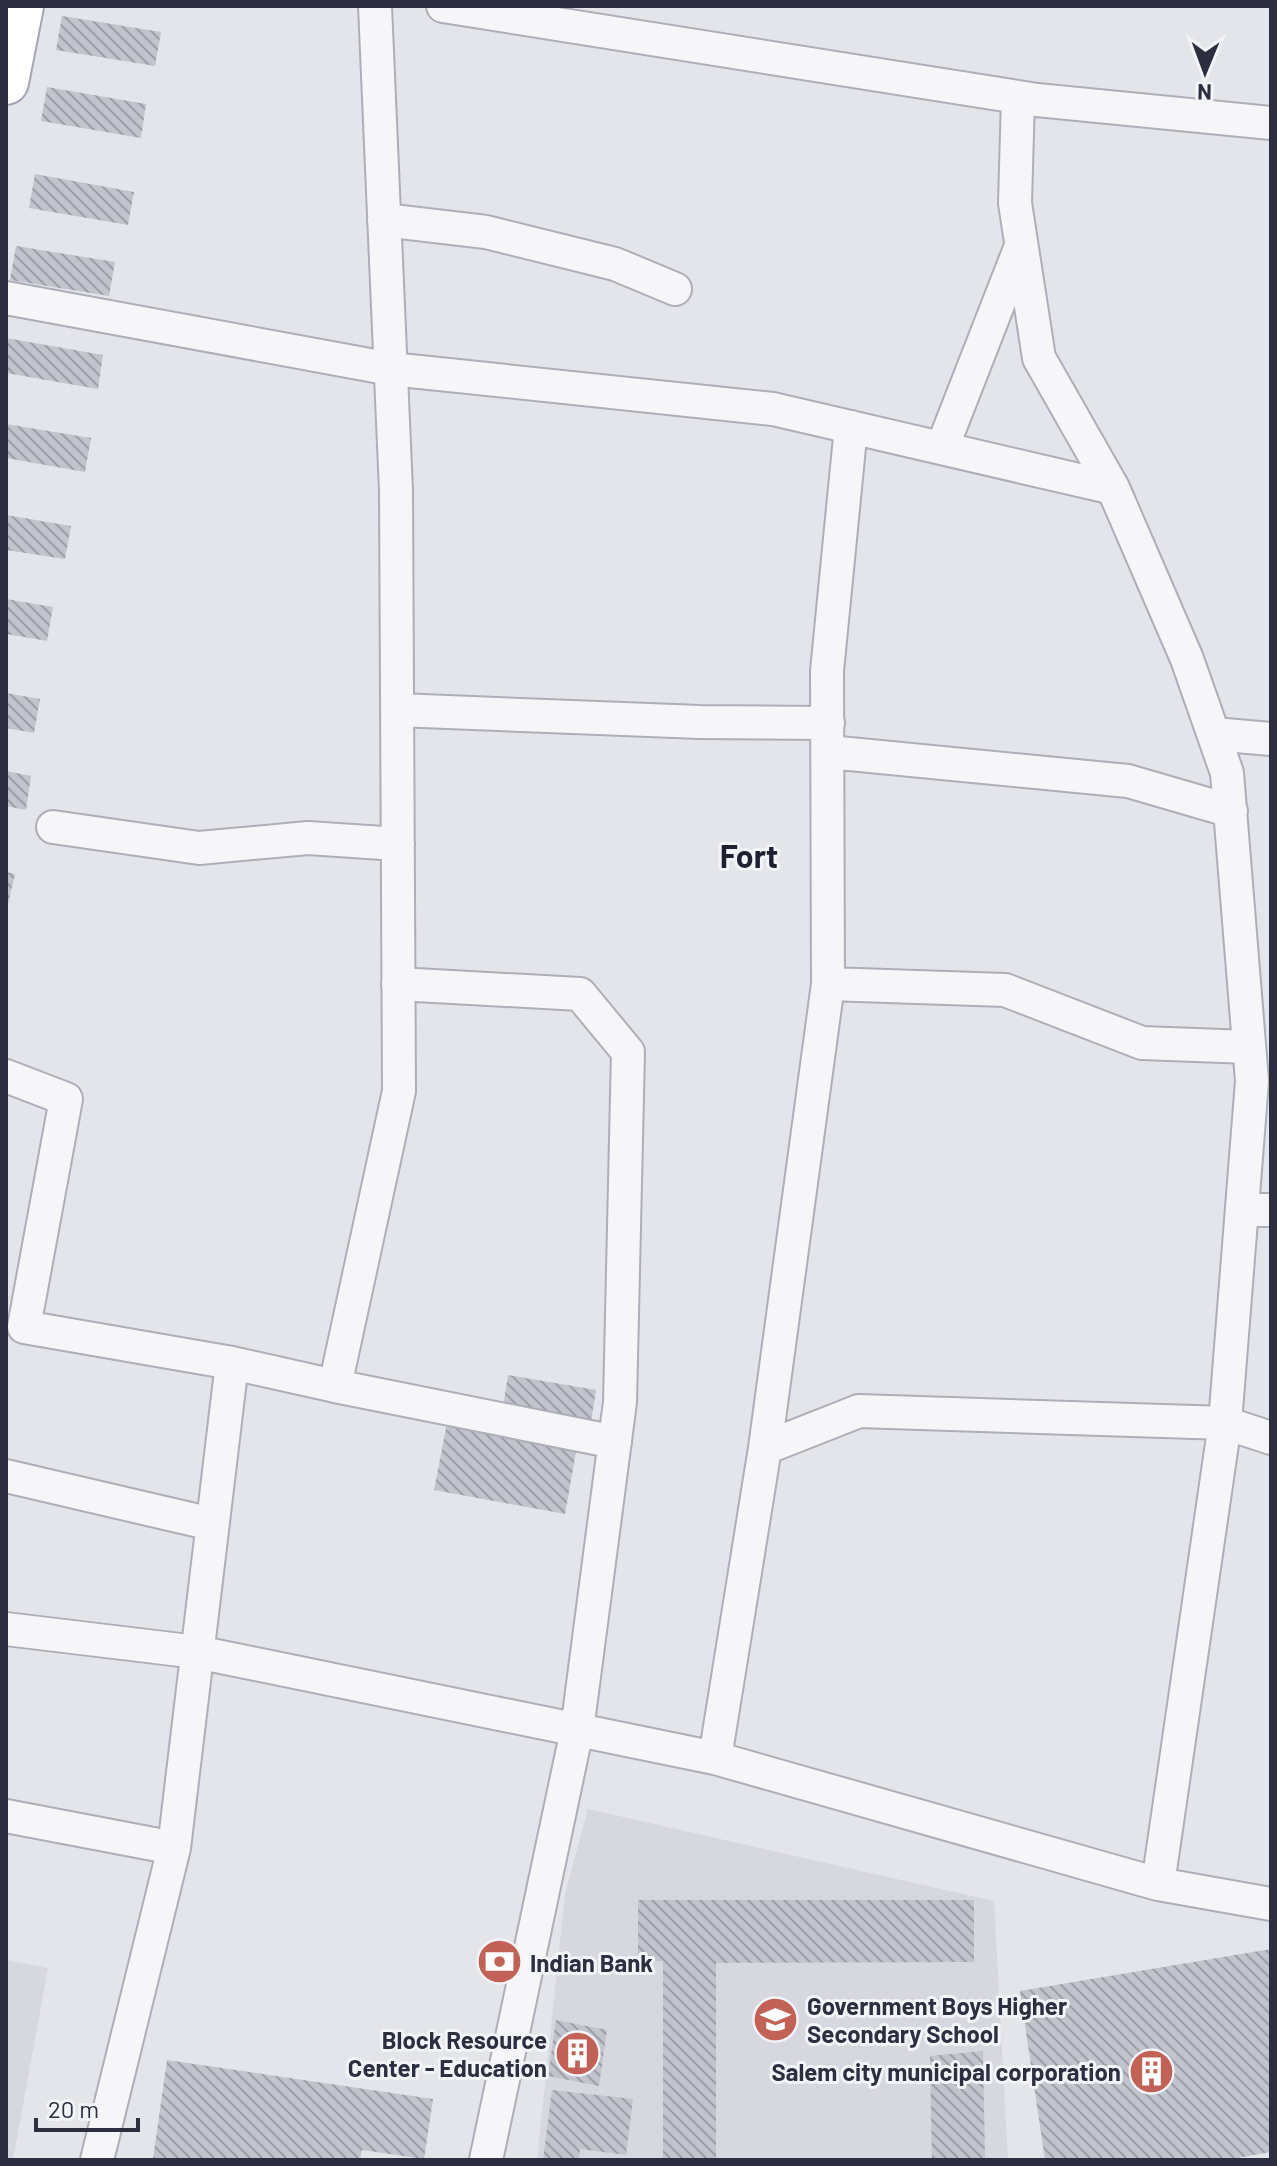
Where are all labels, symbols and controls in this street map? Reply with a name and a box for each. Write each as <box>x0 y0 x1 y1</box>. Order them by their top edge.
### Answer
north arrow <box>1165 32 1245 112</box>
text: N <box>1197 80 1212 106</box>
district label: Fort <box>720 836 778 874</box>
bank icon: Indian Bank <box>475 1938 523 1986</box>
place label: Indian Bank <box>530 1948 653 1977</box>
place label: Government Boys Higher Secondary School <box>807 1991 1067 2048</box>
school or university icon: Government Boys Higher Secondary School <box>752 1995 800 2043</box>
place label: Block Resource Center - Education <box>348 2025 547 2082</box>
building icon: Block Resource Center - Education <box>554 2029 602 2077</box>
building icon: Salem city municipal corporation <box>1128 2047 1176 2095</box>
place label: Salem city municipal corporation <box>772 2057 1121 2086</box>
scale bar <box>36 2082 138 2132</box>
text: 20 m <box>48 2094 99 2123</box>

